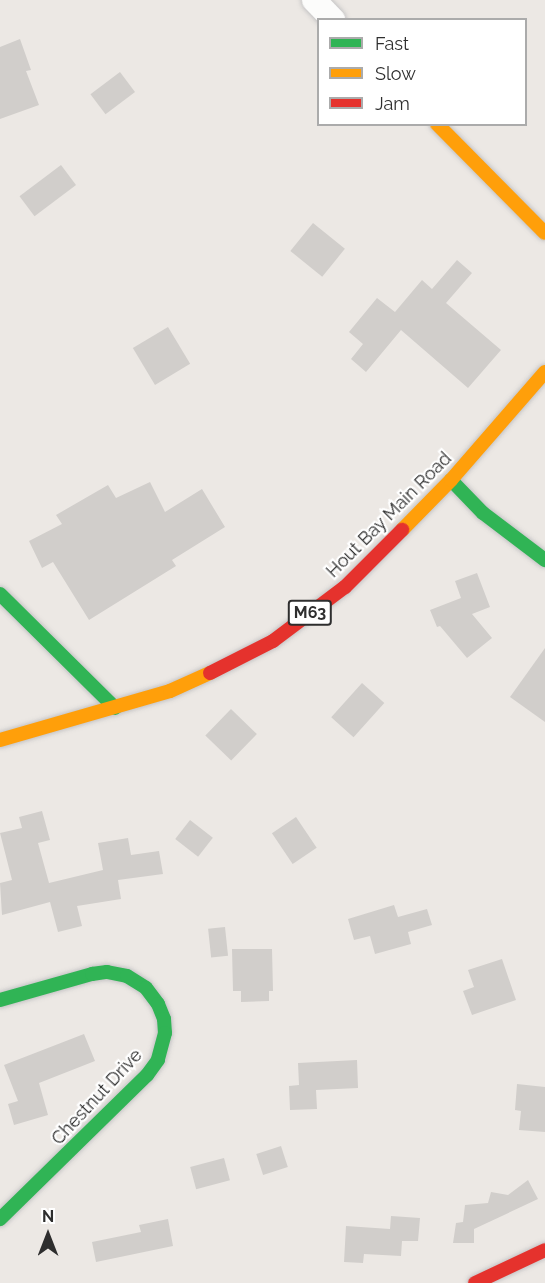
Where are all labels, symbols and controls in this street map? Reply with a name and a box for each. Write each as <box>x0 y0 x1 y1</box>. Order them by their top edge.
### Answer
legend <box>317 18 527 126</box>
text: Fast <box>375 33 409 54</box>
text: Slow <box>375 63 416 84</box>
text: Jam <box>375 93 410 114</box>
street label: Hout Bay Main Road <box>322 448 456 582</box>
road number: M63 <box>288 600 332 626</box>
street label: Chestnut Drive <box>47 1045 147 1149</box>
north arrow <box>18 1205 78 1265</box>
text: N <box>42 1207 54 1226</box>

